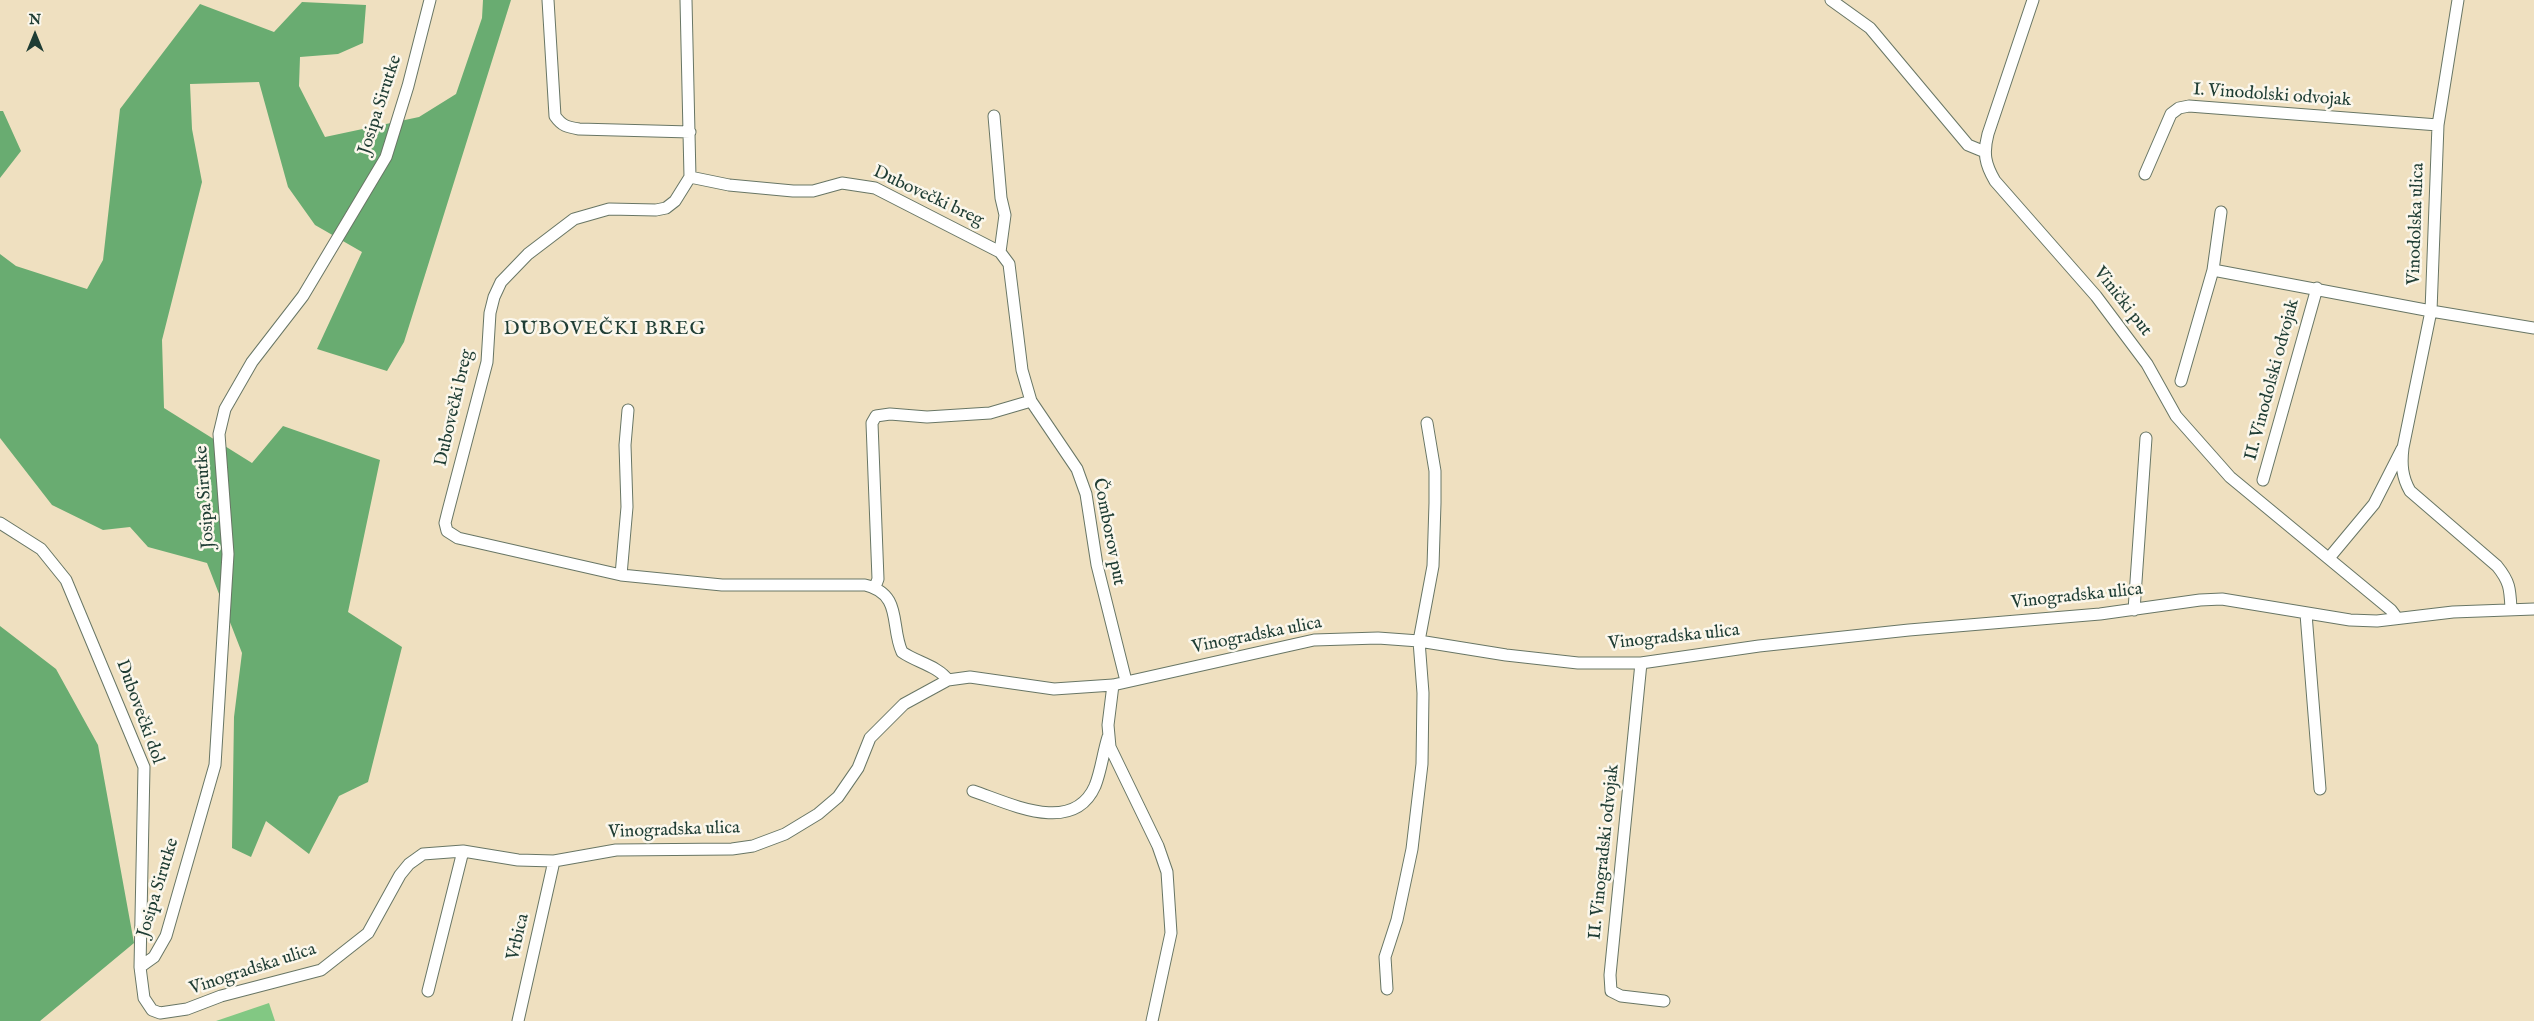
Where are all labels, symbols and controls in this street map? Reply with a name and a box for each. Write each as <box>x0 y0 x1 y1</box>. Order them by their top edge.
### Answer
north arrow <box>10 10 60 60</box>
text: N <box>29 11 41 29</box>
street label: Josipa Sirutke <box>355 53 407 157</box>
street label: I. Vinodolski odvojak <box>2192 80 2352 112</box>
street label: Dubovečki breg <box>869 162 987 232</box>
street label: Vinodolska ulica <box>2404 163 2430 285</box>
street label: Vinički put <box>2088 263 2156 341</box>
street label: II. Vinodolski odvojak <box>2241 297 2305 463</box>
district label: DUBOVEČKI BREG <box>502 318 708 342</box>
street label: Dubovečki breg <box>431 347 479 469</box>
street label: Josipa Sirutke <box>192 445 220 549</box>
street label: Čomborov put <box>1087 476 1129 588</box>
street label: Vinogradska ulica <box>2010 579 2144 615</box>
street label: Vinogradska ulica <box>1190 613 1324 659</box>
street label: Vinogradska ulica <box>1607 620 1741 656</box>
street label: Dubovečki dol <box>110 657 168 767</box>
street label: II. Vinogradski odvojak <box>1585 763 1625 941</box>
street label: Vinogradska ulica <box>608 818 740 844</box>
street label: Josipa Sirutke <box>134 836 184 940</box>
street label: Vrbica <box>503 912 535 962</box>
street label: Vinogradska ulica <box>187 939 319 1001</box>

